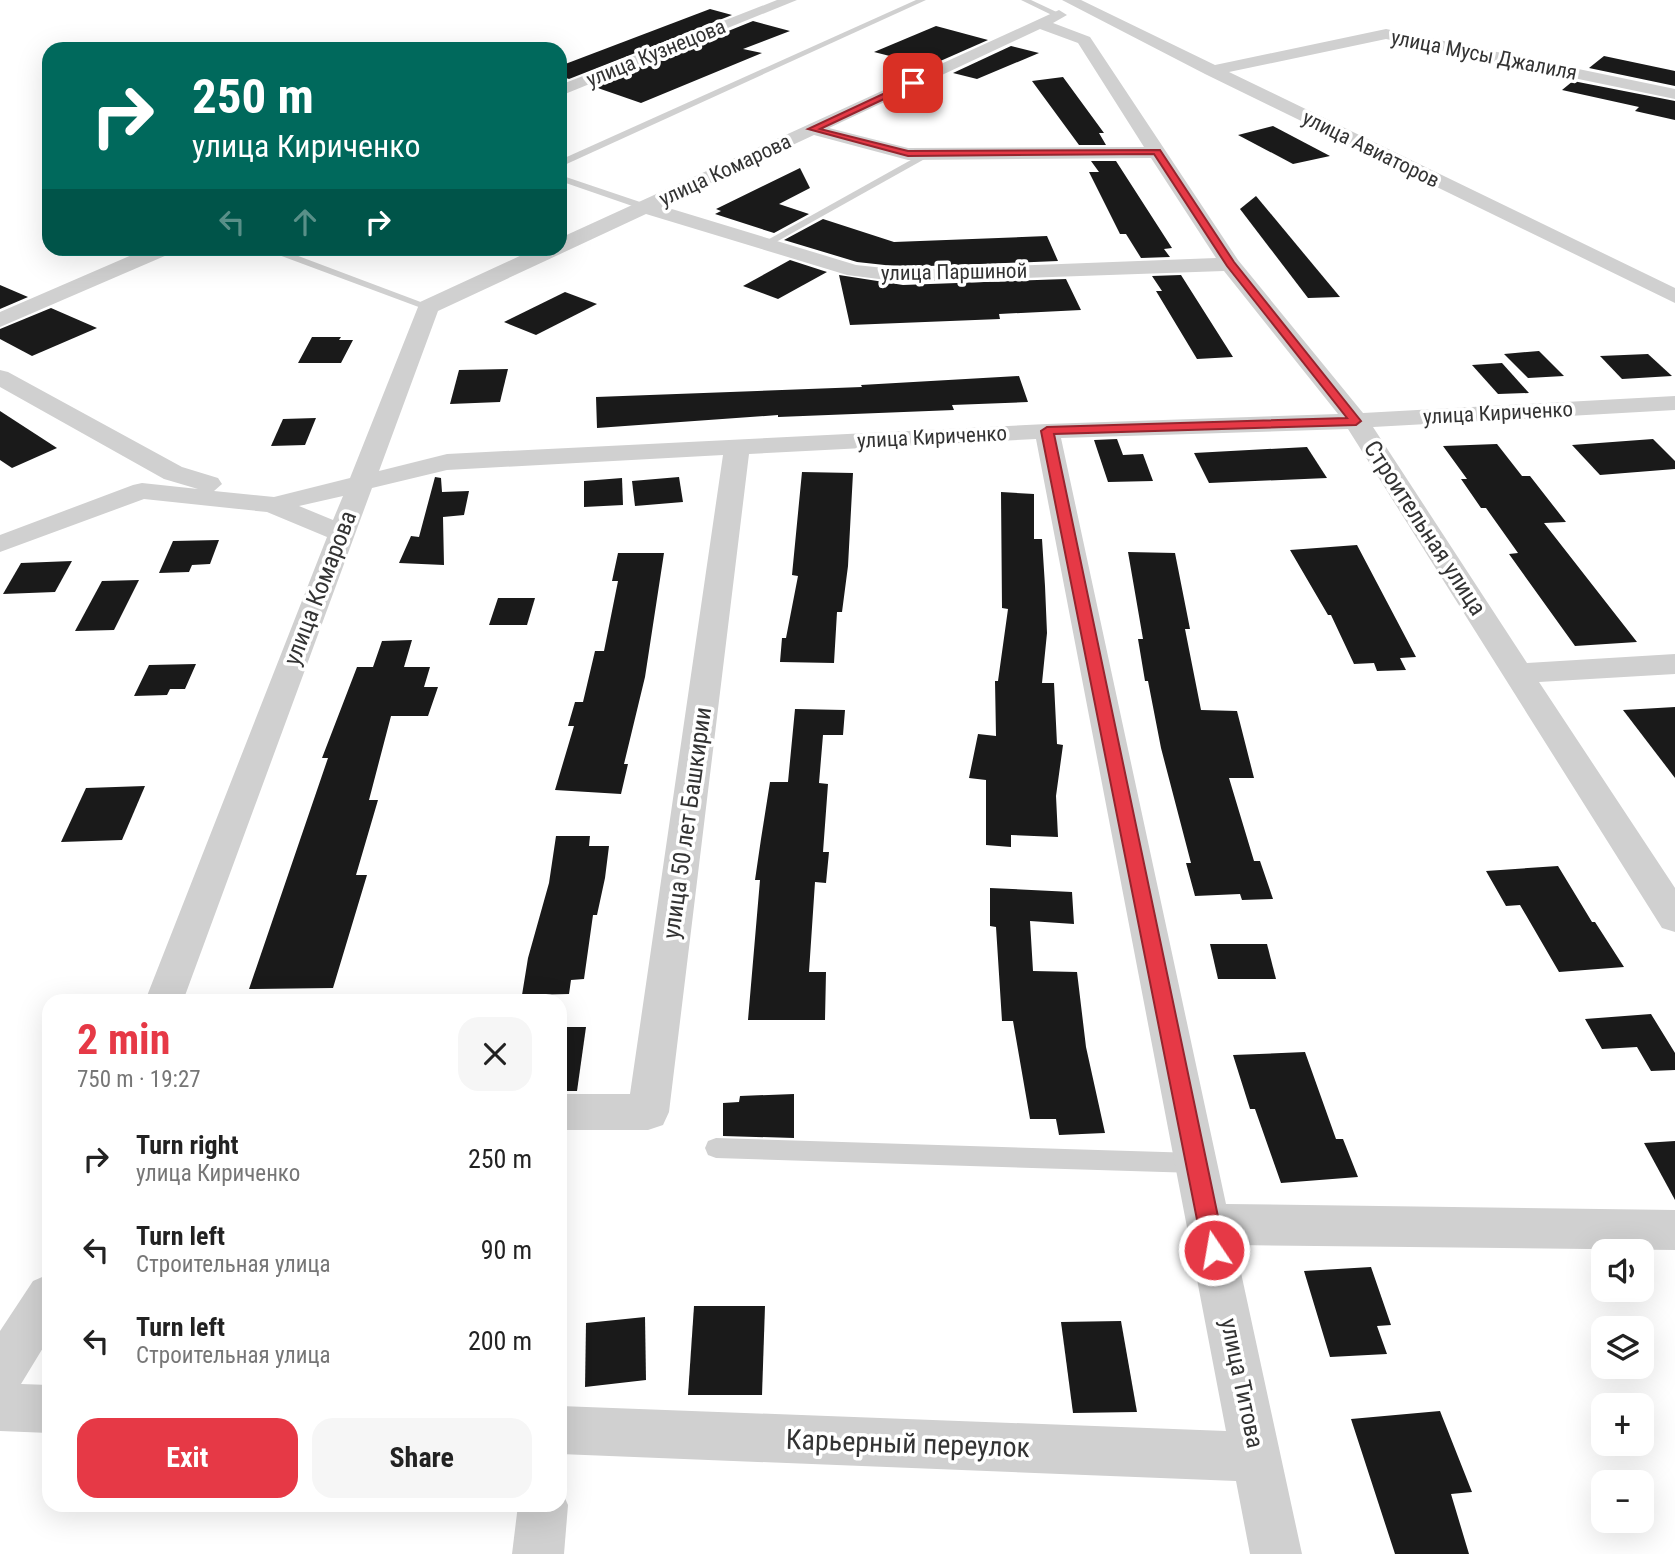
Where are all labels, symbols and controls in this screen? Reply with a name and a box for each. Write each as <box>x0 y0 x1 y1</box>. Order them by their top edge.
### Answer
street label: улица Кузнецова <box>583 14 729 92</box>
street label: улица Мусы Джалиля <box>1389 25 1579 85</box>
pin <box>883 53 943 113</box>
icon: arrive <box>894 64 932 102</box>
text: 250 m <box>192 68 314 125</box>
icon: right <box>77 70 168 161</box>
street label: улица Авиаторов <box>1299 105 1443 193</box>
text: улица Кириченко <box>192 127 420 165</box>
street label: улица Комарова <box>655 129 795 211</box>
icon: left <box>213 203 251 241</box>
icon: ahead <box>286 203 324 241</box>
icon: right <box>359 203 397 241</box>
street label: улица Паршиной <box>881 259 1027 285</box>
street label: улица Кириченко <box>1423 397 1573 429</box>
street label: улица Кириченко <box>857 421 1007 453</box>
street label: Строительная улица <box>1358 435 1492 621</box>
street label: улица Комарова <box>278 507 362 669</box>
street label: улица 50 лет Башкирии <box>657 705 717 941</box>
text: 2 min <box>77 1015 170 1064</box>
button: close <box>458 1017 532 1091</box>
text: 750 m · 19:27 <box>77 1066 201 1093</box>
text: Turn right <box>136 1130 238 1160</box>
icon: right <box>77 1140 115 1178</box>
text: 250 m <box>468 1144 532 1174</box>
text: улица Кириченко <box>136 1160 300 1187</box>
position arrow <box>1177 1213 1251 1287</box>
text: Turn left <box>136 1221 225 1251</box>
icon: left <box>77 1231 115 1269</box>
text: 90 m <box>481 1235 532 1265</box>
map controls <box>1591 1239 1654 1533</box>
button: sound <box>1591 1239 1654 1302</box>
text: Строительная улица <box>136 1251 331 1278</box>
text: Turn left <box>136 1312 225 1342</box>
street label: улица Титова <box>1215 1316 1269 1450</box>
button: layers <box>1591 1316 1654 1379</box>
icon: left <box>77 1322 115 1360</box>
text: 200 m <box>468 1326 532 1356</box>
text: Строительная улица <box>136 1342 331 1369</box>
button: + <box>1591 1393 1654 1456</box>
button: Exit <box>77 1418 298 1498</box>
button: Share <box>312 1418 532 1498</box>
street label: Карьерный переулок <box>785 1423 1031 1464</box>
button: − <box>1591 1470 1654 1533</box>

